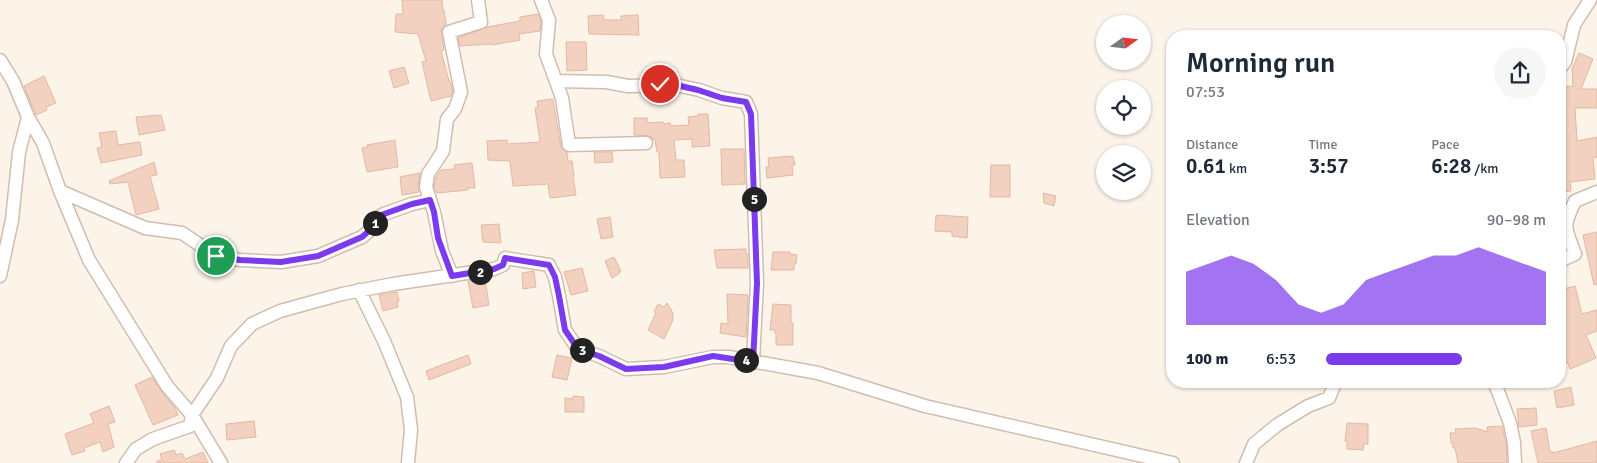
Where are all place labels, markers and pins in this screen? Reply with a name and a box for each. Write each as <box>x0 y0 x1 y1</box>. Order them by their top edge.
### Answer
pin <box>639 63 681 105</box>
pin: 5 <box>742 186 766 212</box>
pin: 1 <box>362 210 388 236</box>
pin <box>195 235 237 277</box>
pin: 2 <box>468 260 492 284</box>
pin: 3 <box>570 338 594 362</box>
pin: 4 <box>734 348 758 372</box>

